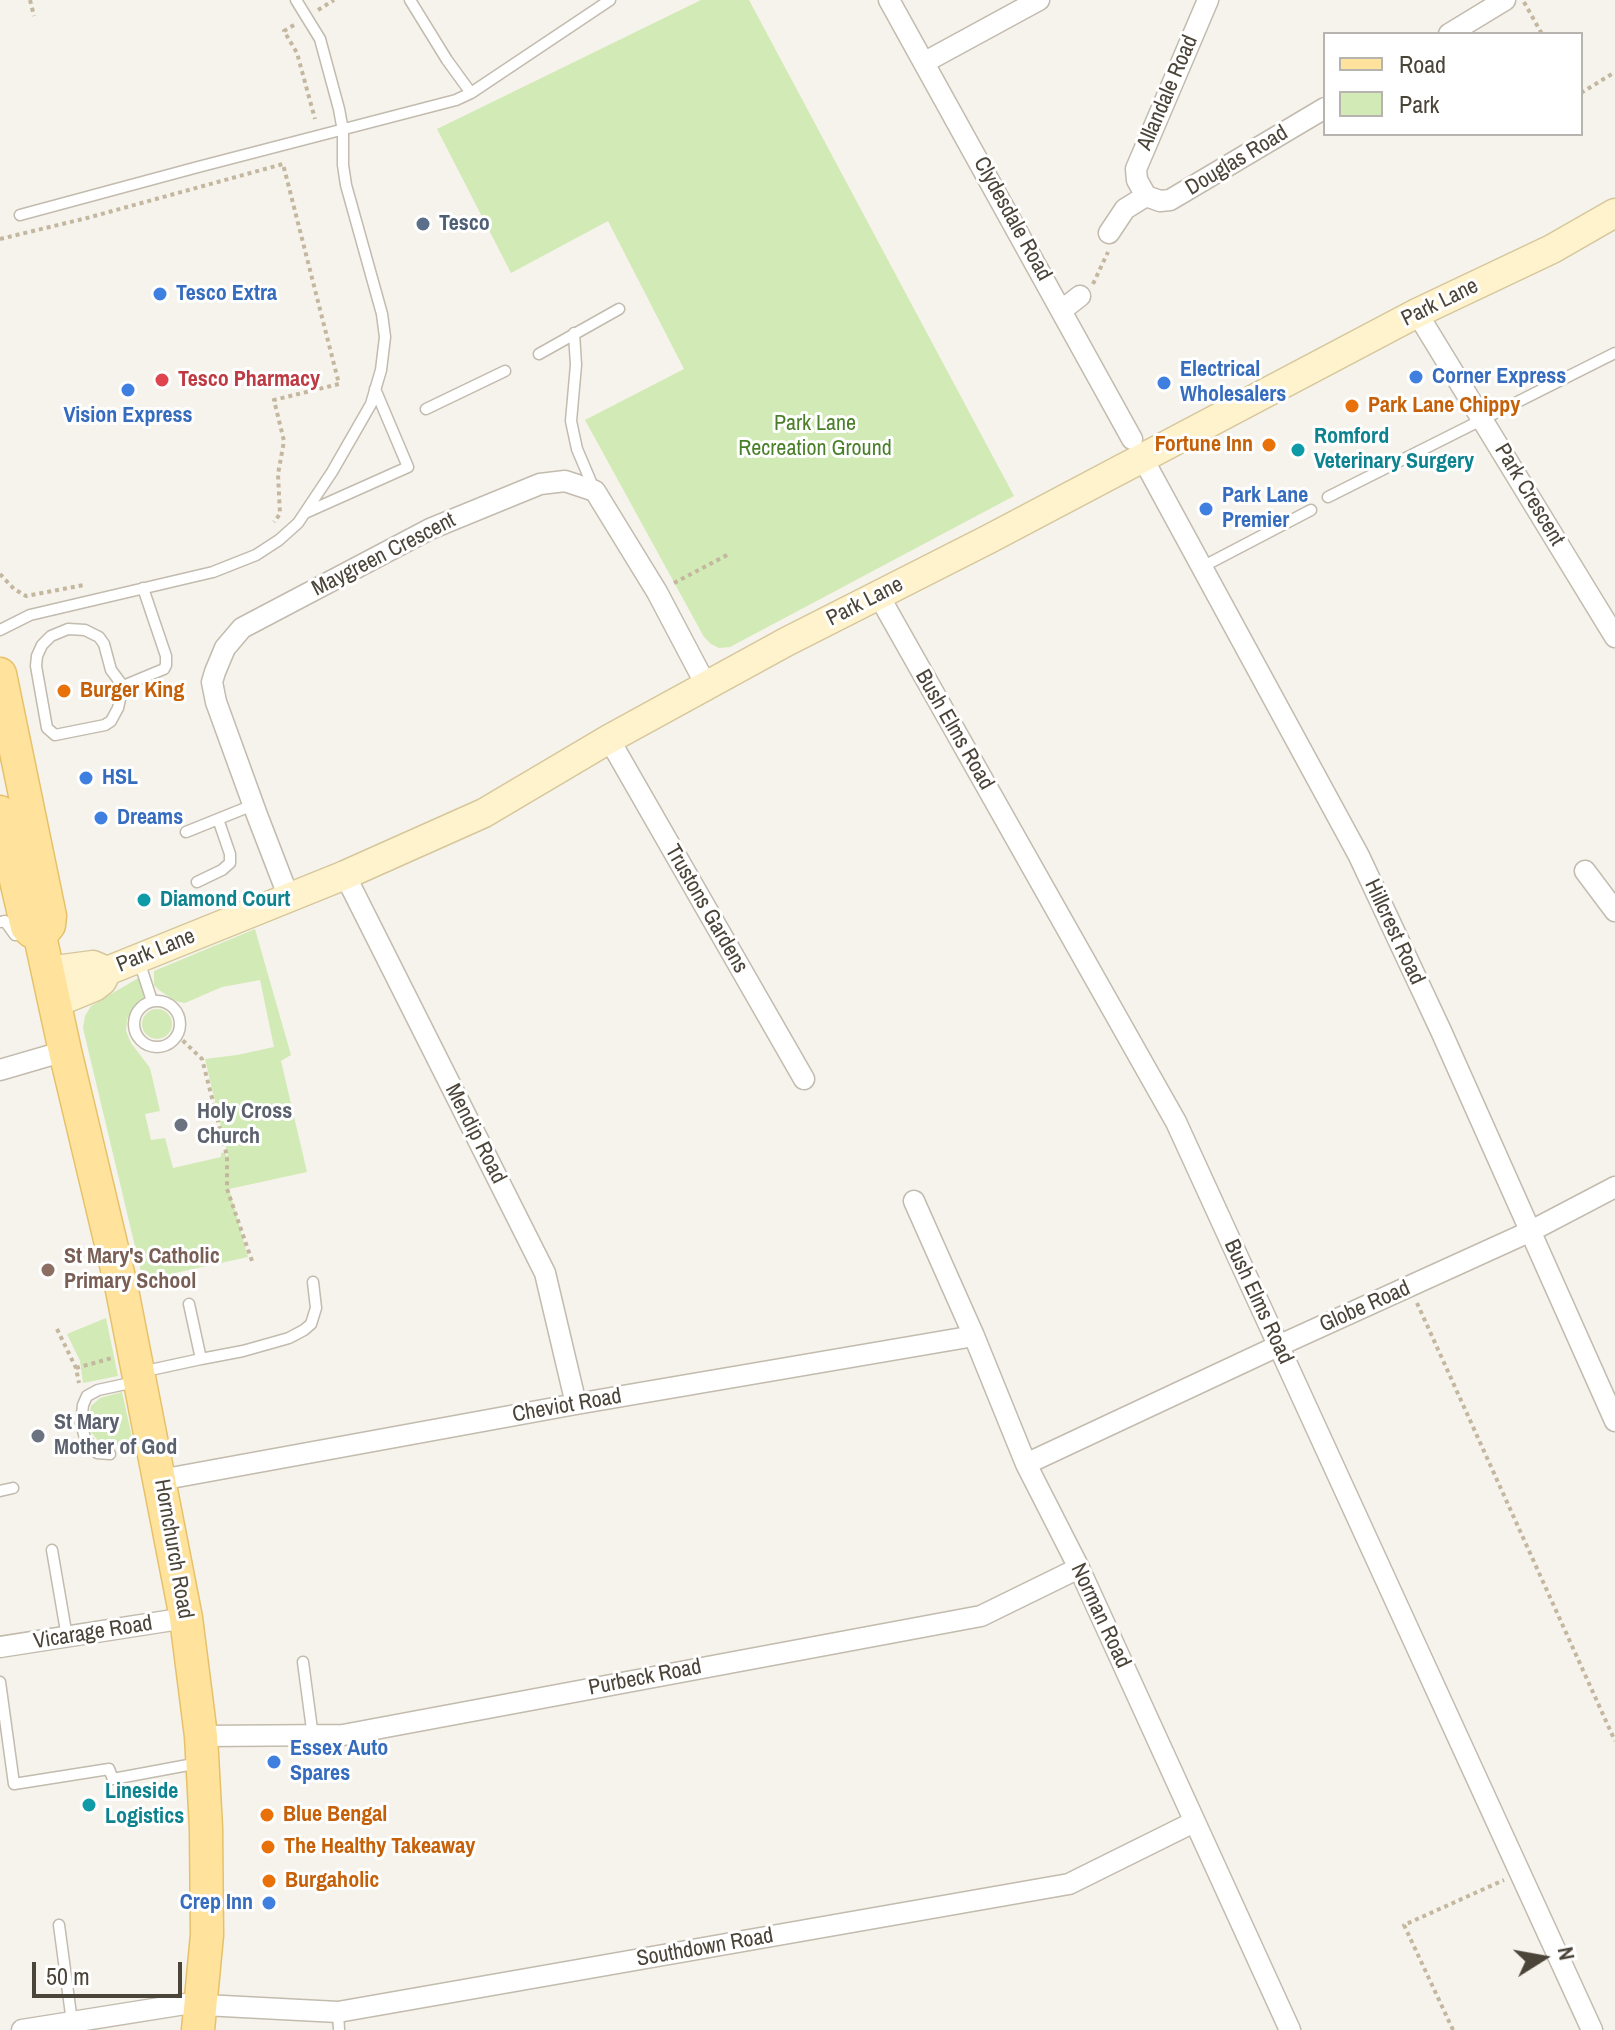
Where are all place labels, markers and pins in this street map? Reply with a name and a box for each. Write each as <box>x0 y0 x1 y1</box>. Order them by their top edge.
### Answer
place label: Tesco <box>439 211 490 237</box>
marker: Tesco <box>414 215 432 233</box>
place label: Tesco Extra <box>176 281 277 307</box>
marker: Tesco Extra <box>151 285 169 303</box>
place label: Electrical Wholesalers <box>1180 357 1286 408</box>
place label: Corner Express <box>1432 364 1566 390</box>
place label: Tesco Pharmacy <box>178 367 320 393</box>
marker: Corner Express <box>1407 368 1425 386</box>
marker: Tesco Pharmacy <box>153 371 171 389</box>
marker: Electrical Wholesalers <box>1155 374 1173 392</box>
marker: Vision Express <box>119 381 137 399</box>
place label: Park Lane Chippy <box>1368 393 1520 419</box>
marker: Park Lane Chippy <box>1343 397 1361 415</box>
place label: Vision Express <box>63 403 193 429</box>
place label: Romford Veterinary Surgery <box>1314 424 1474 476</box>
place label: Fortune Inn <box>1155 432 1253 458</box>
marker: Fortune Inn <box>1260 436 1278 454</box>
marker: Romford Veterinary Surgery <box>1289 441 1307 459</box>
place label: Park Lane Premier <box>1222 483 1308 534</box>
marker: Park Lane Premier <box>1197 500 1215 518</box>
place label: Burger King <box>80 678 184 704</box>
marker: Burger King <box>55 682 73 700</box>
place label: HSL <box>102 765 138 791</box>
marker: HSL <box>77 769 95 787</box>
place label: Dreams <box>117 805 183 831</box>
marker: Dreams <box>92 809 110 827</box>
place label: Diamond Court <box>160 887 290 913</box>
marker: Diamond Court <box>135 891 153 909</box>
place label: Holy Cross Church <box>197 1099 292 1150</box>
marker: Holy Cross Church <box>172 1116 190 1134</box>
place label: St Mary's Catholic Primary School <box>64 1244 220 1296</box>
marker: St Mary's Catholic Primary School <box>39 1261 57 1279</box>
place label: St Mary Mother of God <box>54 1410 177 1462</box>
marker: St Mary Mother of God <box>29 1427 47 1445</box>
place label: Essex Auto Spares <box>290 1736 388 1788</box>
marker: Essex Auto Spares <box>265 1753 283 1771</box>
place label: Lineside Logistics <box>105 1779 184 1830</box>
marker: Lineside Logistics <box>80 1796 98 1814</box>
place label: Blue Bengal <box>283 1802 387 1828</box>
marker: Blue Bengal <box>258 1806 276 1824</box>
place label: The Healthy Takeaway <box>284 1834 475 1860</box>
marker: The Healthy Takeaway <box>259 1838 277 1856</box>
place label: Burgaholic <box>285 1868 379 1894</box>
marker: Burgaholic <box>260 1872 278 1890</box>
place label: Crep Inn <box>180 1890 253 1916</box>
marker: Crep Inn <box>260 1894 278 1912</box>

